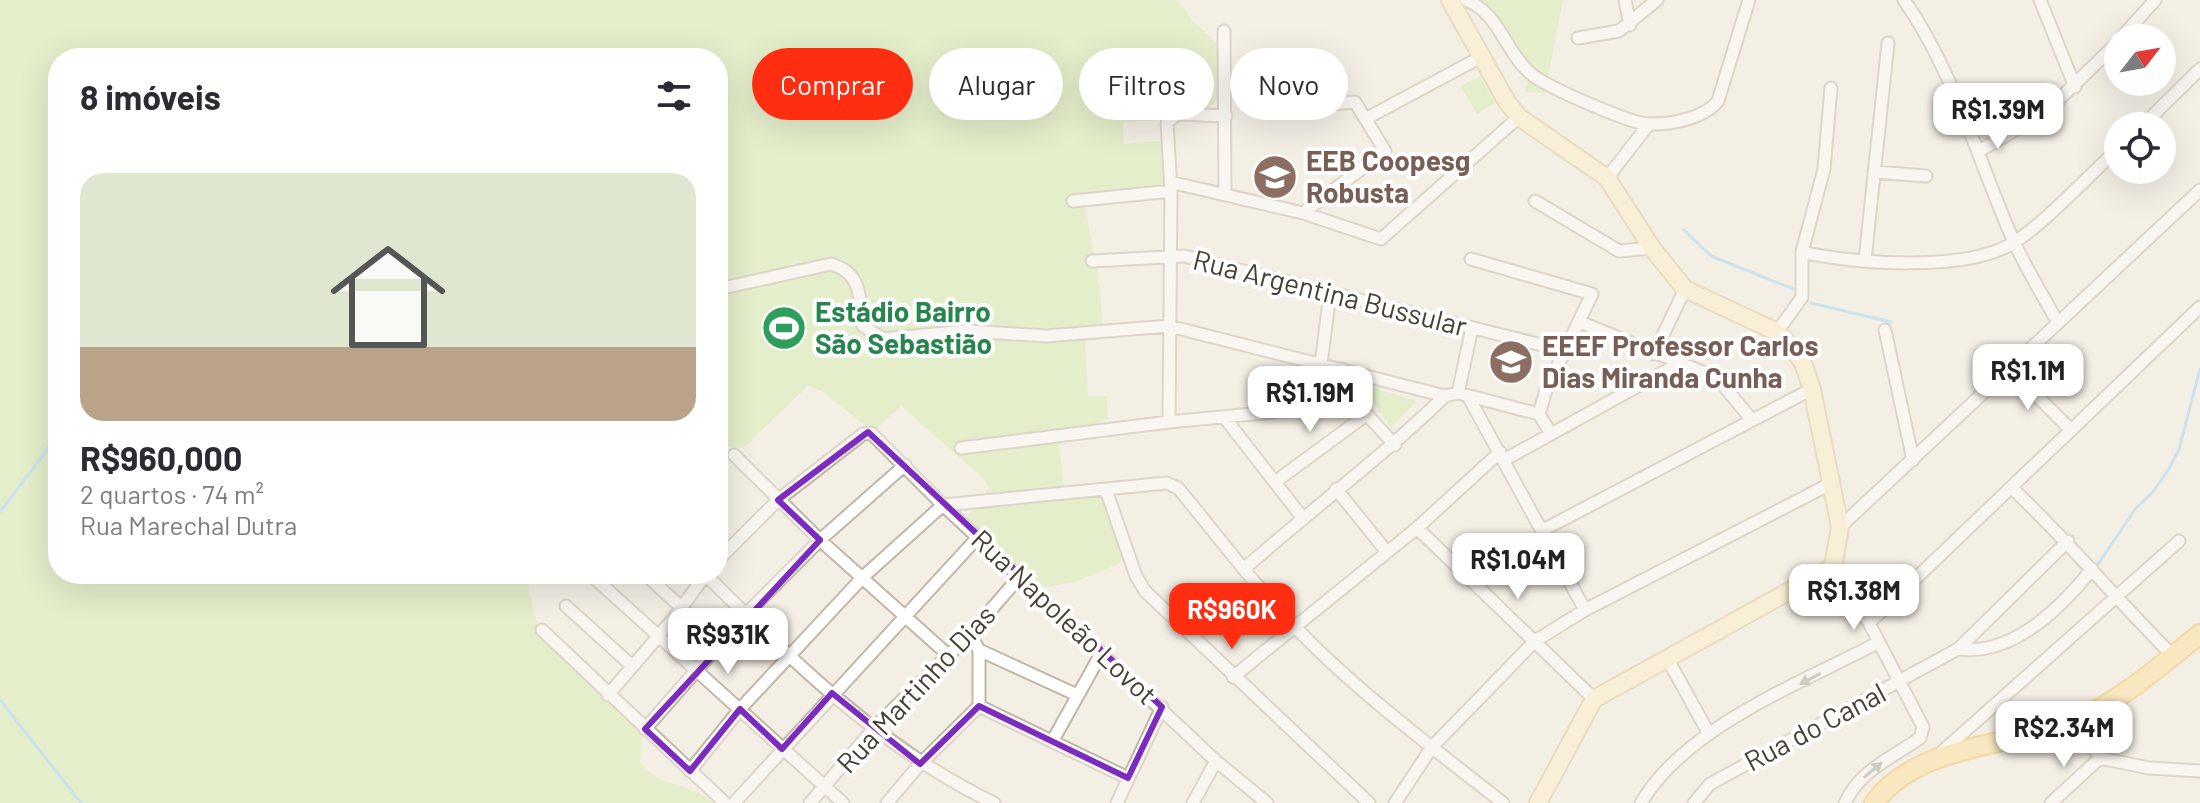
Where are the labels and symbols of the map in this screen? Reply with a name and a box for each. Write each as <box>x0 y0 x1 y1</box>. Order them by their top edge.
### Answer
north arrow <box>2104 24 2176 96</box>
pin: R$1.39M <box>1924 83 2072 151</box>
place label: EEB Coopesg Robusta <box>1306 143 1470 209</box>
school or university icon: EEB Coopesg Robusta <box>1251 153 1299 201</box>
street label: Rua Argentina Bussular <box>1190 242 1471 342</box>
place label: Estádio Bairro São Sebastião <box>815 294 992 360</box>
sports icon: Estádio Bairro São Sebastião <box>760 304 808 352</box>
place label: EEEF Professor Carlos Dias Miranda Cunha <box>1542 328 1818 394</box>
school or university icon: EEEF Professor Carlos Dias Miranda Cunha <box>1487 338 1535 386</box>
pin: R$1.1M <box>1963 344 2093 412</box>
pin: R$1.19M <box>1236 366 1384 434</box>
street label: Rua Napoleão Lovot <box>965 522 1164 711</box>
pin: R$1.04M <box>1444 533 1592 601</box>
pin: R$1.38M <box>1780 564 1928 632</box>
pin: R$960K <box>1167 583 1297 651</box>
street label: Rua Martinho Dias <box>829 597 1002 779</box>
pin: R$931K <box>663 608 793 676</box>
one-way arrow <box>1799 672 1822 685</box>
street label: Rua do Canal <box>1738 675 1891 778</box>
pin: R$2.34M <box>1990 701 2138 769</box>
one-way arrow <box>1862 762 1882 779</box>

